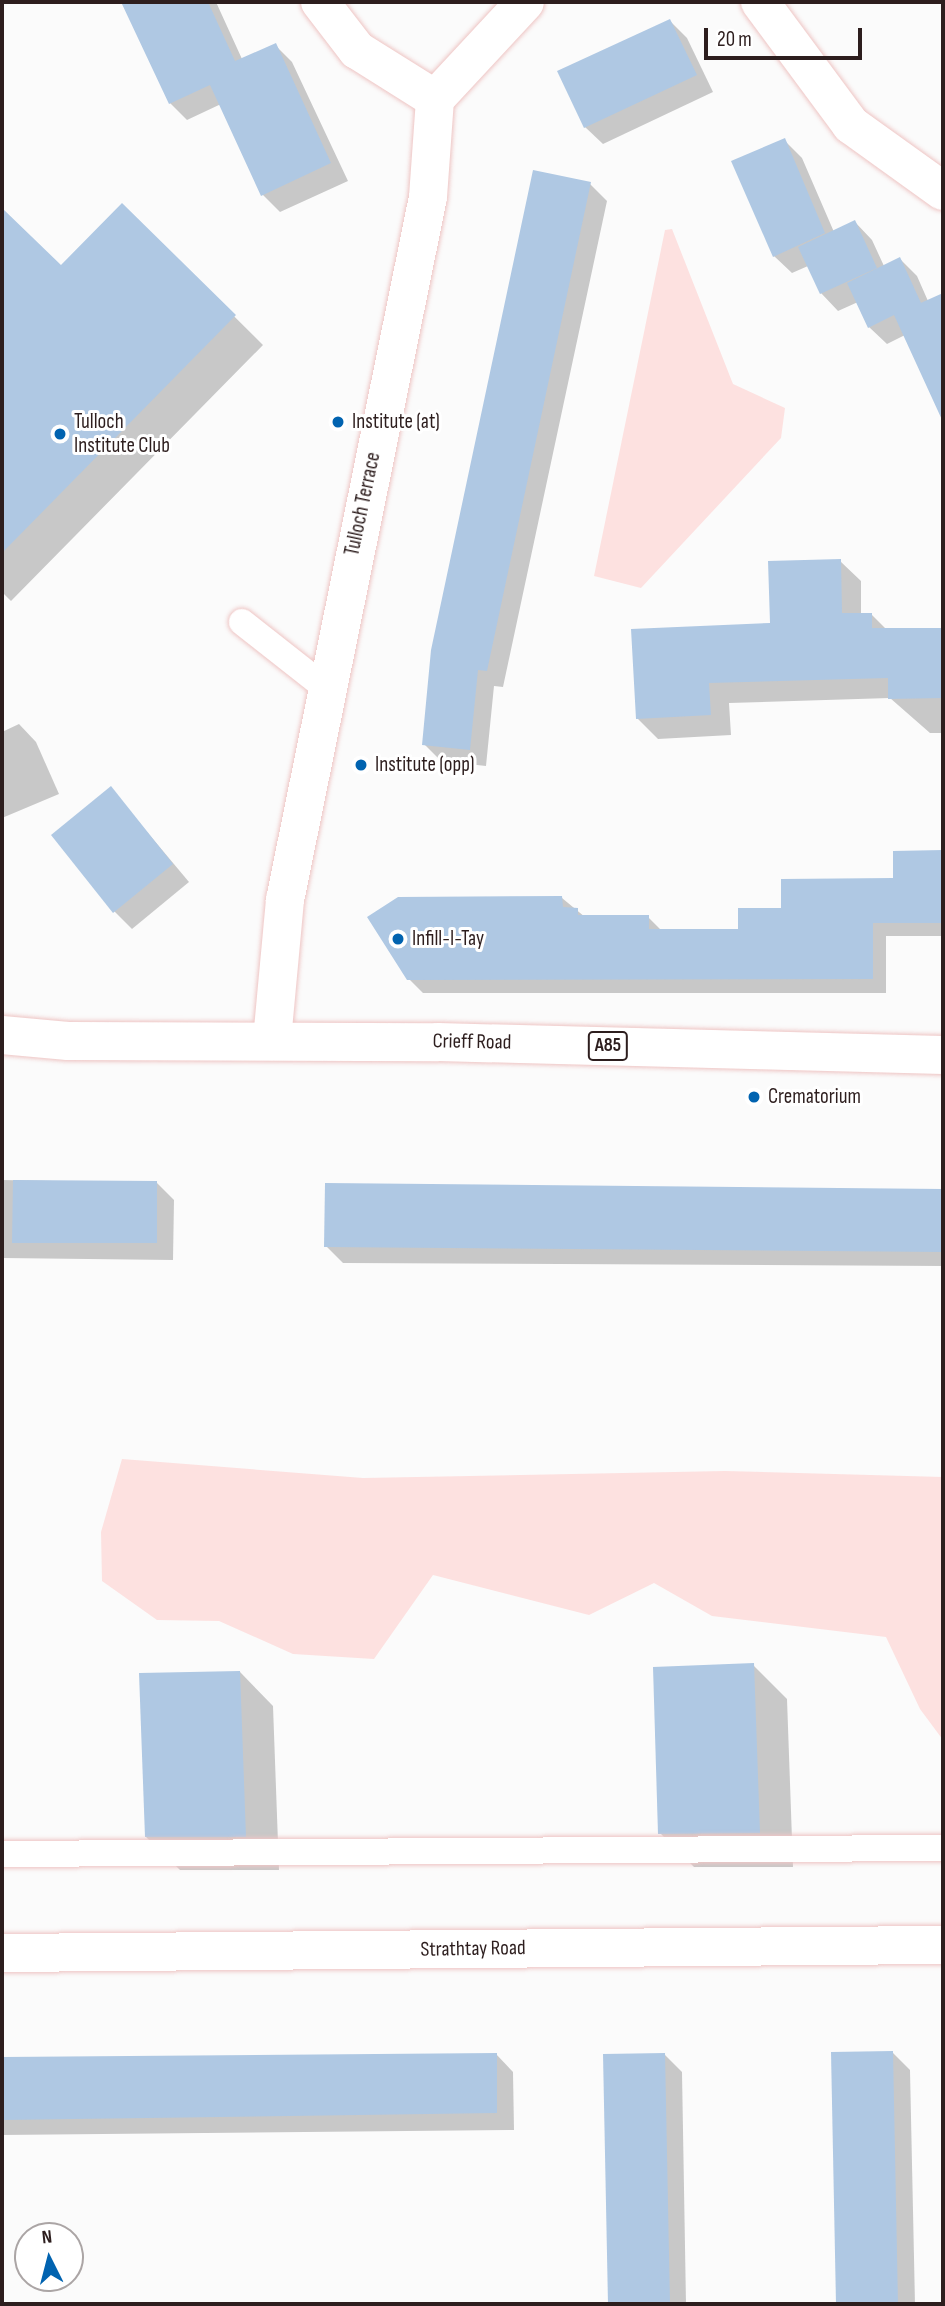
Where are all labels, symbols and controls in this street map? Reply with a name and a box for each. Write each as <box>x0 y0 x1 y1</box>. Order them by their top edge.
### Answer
scale bar <box>707 14 864 58</box>
text: 20 m <box>717 27 752 52</box>
place label: Tulloch Institute Club <box>74 409 170 459</box>
place label: Institute (at) <box>352 409 440 435</box>
marker: Institute (at) <box>330 414 346 430</box>
marker: Tulloch Institute Club <box>52 426 68 442</box>
street label: Tulloch Terrace <box>340 450 386 558</box>
place label: Institute (opp) <box>375 752 474 778</box>
marker: Institute (opp) <box>353 757 369 773</box>
place label: Infill-I-Tay <box>412 926 484 952</box>
marker: Infill-I-Tay <box>390 931 406 947</box>
street label: Crieff Road <box>432 1029 512 1055</box>
road number: A85 <box>587 1030 629 1062</box>
place label: Crematorium <box>768 1084 861 1110</box>
marker: Crematorium <box>746 1089 762 1105</box>
street label: Strathtay Road <box>420 1935 526 1963</box>
north arrow <box>14 2222 84 2292</box>
text: N <box>41 2226 53 2250</box>

